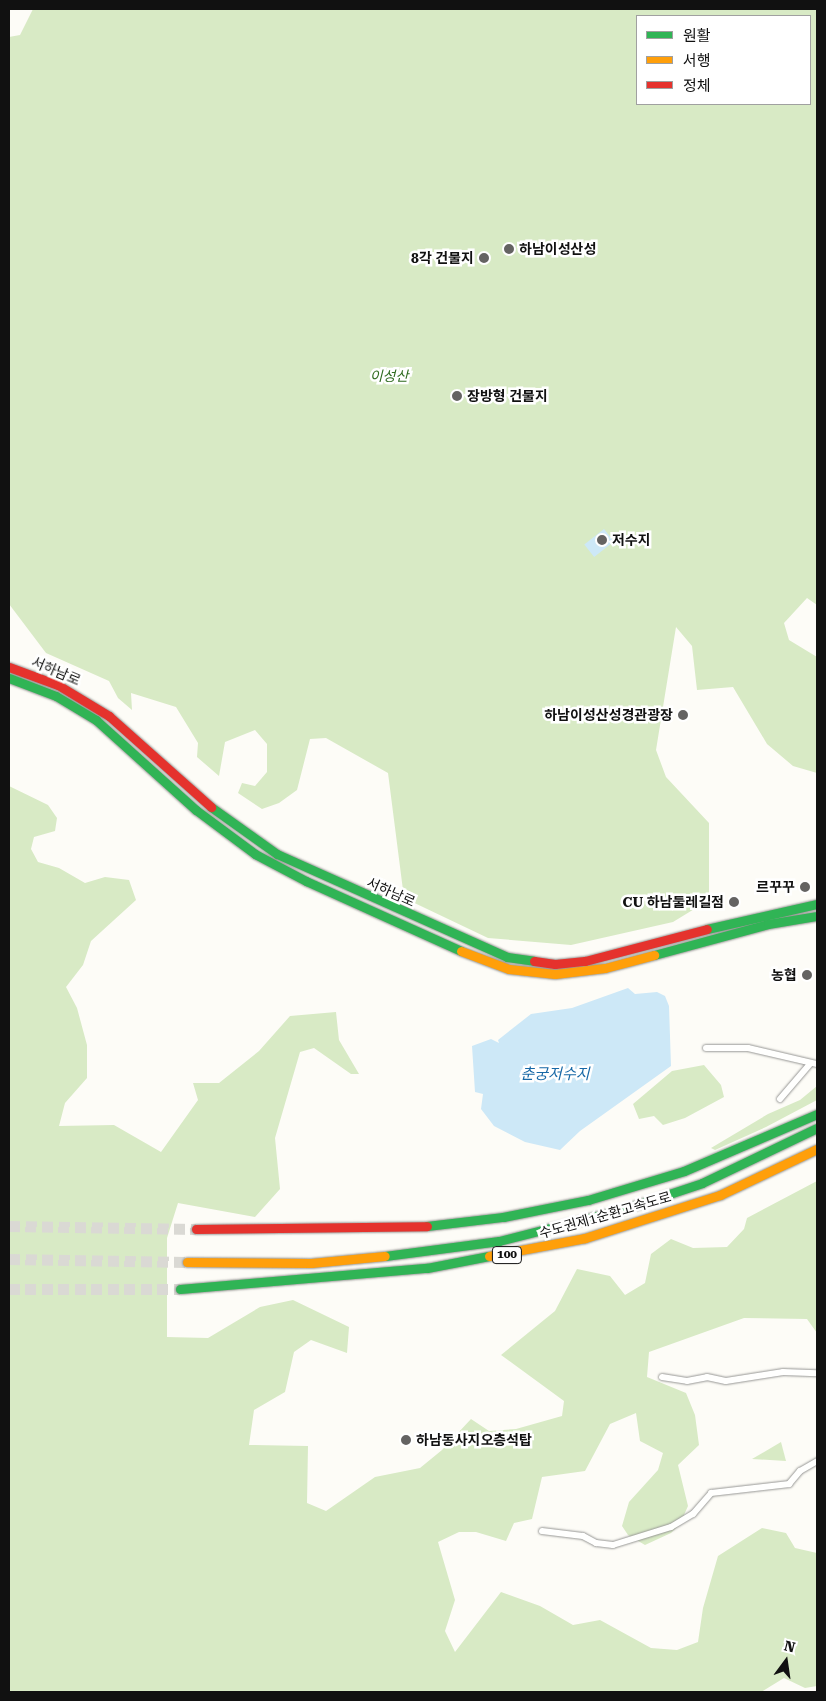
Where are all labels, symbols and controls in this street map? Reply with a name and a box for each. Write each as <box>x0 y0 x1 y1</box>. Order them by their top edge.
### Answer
legend <box>636 15 811 105</box>
text: 원활 <box>683 27 711 45</box>
text: 서행 <box>683 52 711 70</box>
text: 정체 <box>683 77 711 95</box>
place label: 하남이성산성 <box>519 241 596 257</box>
marker: 하남이성산성 <box>503 243 515 255</box>
place label: 8각 건물지 <box>411 250 474 266</box>
marker: 8각 건물지 <box>478 252 490 264</box>
park label: 이성산 <box>370 368 408 384</box>
place label: 장방형 건물지 <box>467 388 548 404</box>
marker: 장방형 건물지 <box>451 390 463 402</box>
place label: 저수지 <box>612 532 651 548</box>
marker: 저수지 <box>596 534 608 546</box>
street label: 서하남로 <box>29 653 83 689</box>
place label: 하남이성산성경관광장 <box>544 707 673 723</box>
marker: 하남이성산성경관광장 <box>677 709 689 721</box>
street label: 서하남로 <box>364 874 418 910</box>
place label: 르꾸꾸 <box>756 879 795 895</box>
marker: 르꾸꾸 <box>799 881 811 893</box>
place label: CU 하남둘레길점 <box>623 894 724 910</box>
marker: CU 하남둘레길점 <box>728 896 740 908</box>
place label: 농협 <box>771 967 797 983</box>
marker: 농협 <box>801 969 813 981</box>
water label: 춘궁저수지 <box>521 1066 589 1084</box>
street label: 수도권제1순환고속도로 <box>537 1188 673 1242</box>
road number: 100 <box>491 1246 523 1264</box>
place label: 하남동사지오층석탑 <box>416 1432 532 1448</box>
marker: 하남동사지오층석탑 <box>400 1434 412 1446</box>
north arrow <box>761 1636 811 1686</box>
text: N <box>782 1637 797 1656</box>

